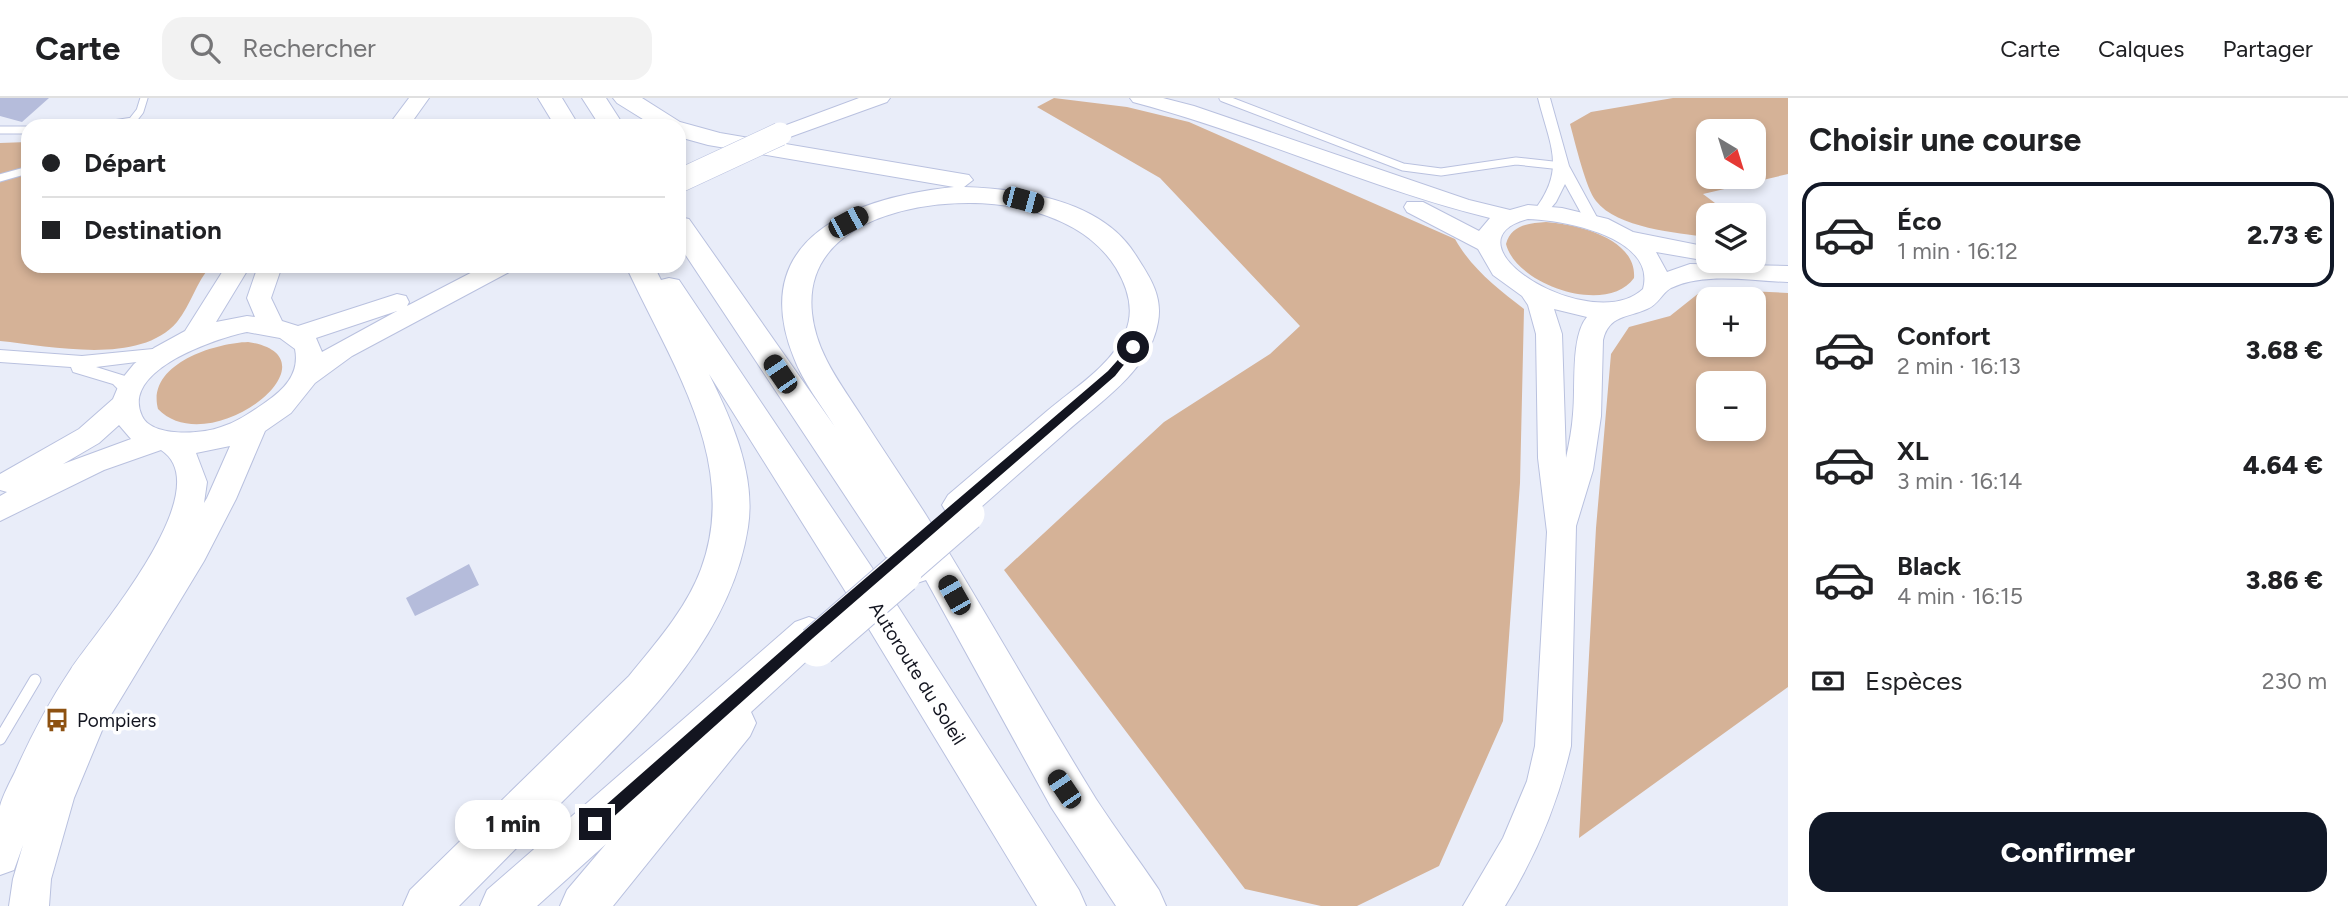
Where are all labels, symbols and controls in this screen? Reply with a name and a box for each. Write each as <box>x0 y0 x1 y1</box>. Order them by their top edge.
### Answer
search box <box>162 17 652 80</box>
text: Carte <box>35 29 120 68</box>
icon: search <box>186 29 224 67</box>
text: Rechercher <box>242 32 376 64</box>
text: Carte <box>2000 34 2060 63</box>
text: Calques <box>2098 34 2184 63</box>
text: Partager <box>2222 34 2313 63</box>
north arrow <box>1696 119 1766 189</box>
map controls <box>1696 119 1766 441</box>
text: Choisir une course <box>1809 121 2081 159</box>
text: Départ <box>84 147 166 179</box>
car <box>1000 184 1047 216</box>
car <box>825 203 872 241</box>
button: layers <box>1696 203 1766 273</box>
icon: car <box>1813 203 1876 266</box>
text: Éco <box>1897 205 1942 237</box>
text: Destination <box>84 214 222 246</box>
text: 2.73 € <box>2247 219 2323 251</box>
text: 1 min · 16:12 <box>1897 237 2018 265</box>
button: + <box>1696 287 1766 357</box>
icon: car <box>1813 318 1876 381</box>
text: Confort <box>1897 320 1991 352</box>
route start <box>1117 331 1149 363</box>
text: 3.68 € <box>2246 334 2323 366</box>
car <box>760 351 801 397</box>
text: 2 min · 16:13 <box>1897 352 2021 380</box>
button: − <box>1696 371 1766 441</box>
icon: car <box>1813 433 1876 496</box>
text: XL <box>1897 435 1929 467</box>
text: 4.64 € <box>2243 449 2323 481</box>
text: 3 min · 16:14 <box>1897 467 2022 495</box>
icon: car <box>1813 548 1876 611</box>
text: Black <box>1897 550 1961 582</box>
text: 3.86 € <box>2246 564 2323 596</box>
car <box>935 572 974 618</box>
text: 4 min · 16:15 <box>1897 582 2023 610</box>
street label: Autoroute du Soleil <box>864 598 971 749</box>
icon: cash <box>1809 662 1847 700</box>
text: Espèces <box>1865 665 1962 697</box>
text: 230 m <box>2262 667 2327 695</box>
bus stop icon: Pompiers <box>43 706 71 734</box>
place label: Pompiers <box>77 709 156 732</box>
car <box>1044 766 1085 812</box>
callout: 1 min <box>455 800 570 848</box>
route end <box>579 808 611 840</box>
text: 1 min <box>486 810 540 838</box>
button: Confirmer <box>1809 812 2327 892</box>

